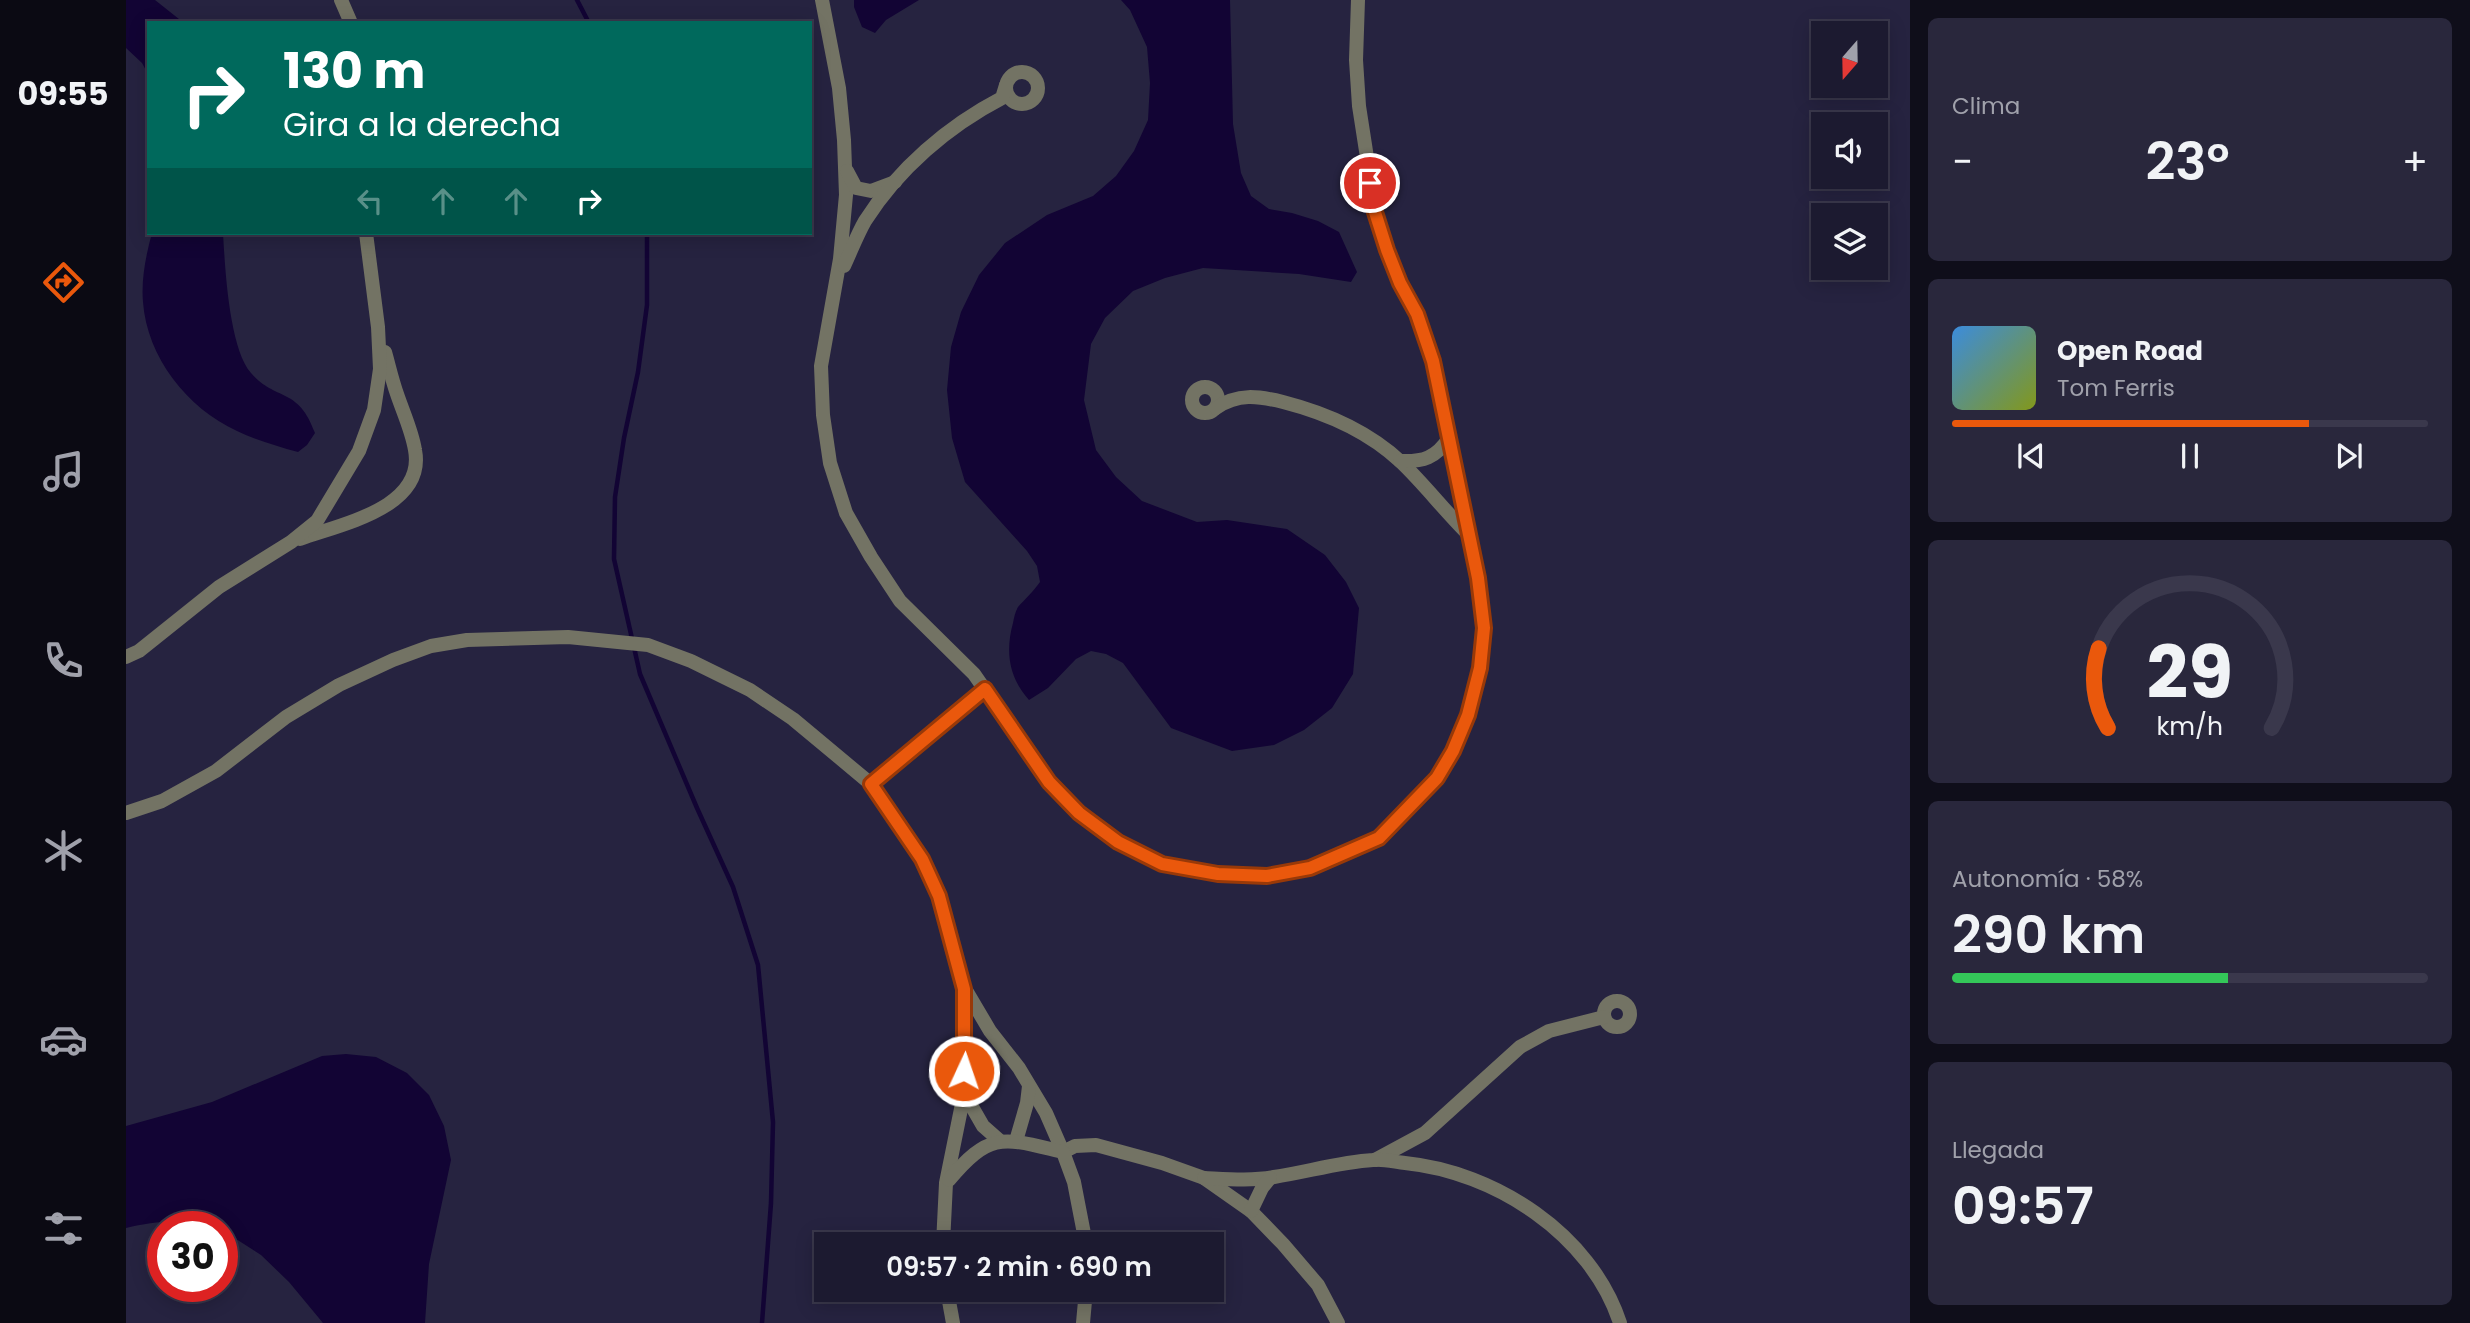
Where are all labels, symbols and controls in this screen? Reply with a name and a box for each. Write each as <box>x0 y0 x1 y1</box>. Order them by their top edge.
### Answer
north arrow <box>1811 21 1888 98</box>
map controls <box>1811 21 1888 280</box>
text: 130 m <box>283 37 425 105</box>
icon: right <box>168 49 259 140</box>
text: 09:55 <box>17 71 109 116</box>
text: Clima <box>1952 90 2020 122</box>
text: Gira a la derecha <box>283 102 561 147</box>
button: sound <box>1811 112 1888 189</box>
text: 23° <box>2145 125 2230 198</box>
text: − <box>1952 135 1973 188</box>
text: + <box>2402 135 2428 188</box>
pin <box>1340 153 1400 213</box>
icon: arrive <box>1351 164 1389 202</box>
icon: left <box>351 182 389 220</box>
icon: ahead <box>424 182 462 220</box>
icon: ahead <box>497 182 535 220</box>
icon: right <box>570 182 608 220</box>
button: layers <box>1811 203 1888 280</box>
icon: directions <box>39 258 88 307</box>
text: Open Road <box>2057 333 2203 369</box>
text: Tom Ferris <box>2057 372 2175 404</box>
icon: previous <box>2012 437 2050 475</box>
icon: pause <box>2171 437 2209 475</box>
icon: next <box>2330 437 2368 475</box>
icon: music <box>39 447 88 496</box>
text: 29 <box>2147 622 2233 723</box>
icon: phone <box>39 636 88 685</box>
text: km/h <box>2157 708 2223 743</box>
icon: climate <box>39 826 88 875</box>
text: Autonomía · 58% <box>1952 863 2143 895</box>
text: 290 km <box>1952 898 2145 971</box>
icon: car <box>39 1015 88 1064</box>
position arrow <box>927 1034 1001 1108</box>
text: Llegada <box>1952 1134 2044 1166</box>
text: 09:57 <box>1952 1169 2094 1242</box>
icon: filters <box>39 1204 88 1253</box>
speed limit sign: 30 <box>147 1211 238 1302</box>
text: 09:57 · 2 min · 690 m <box>886 1249 1152 1285</box>

